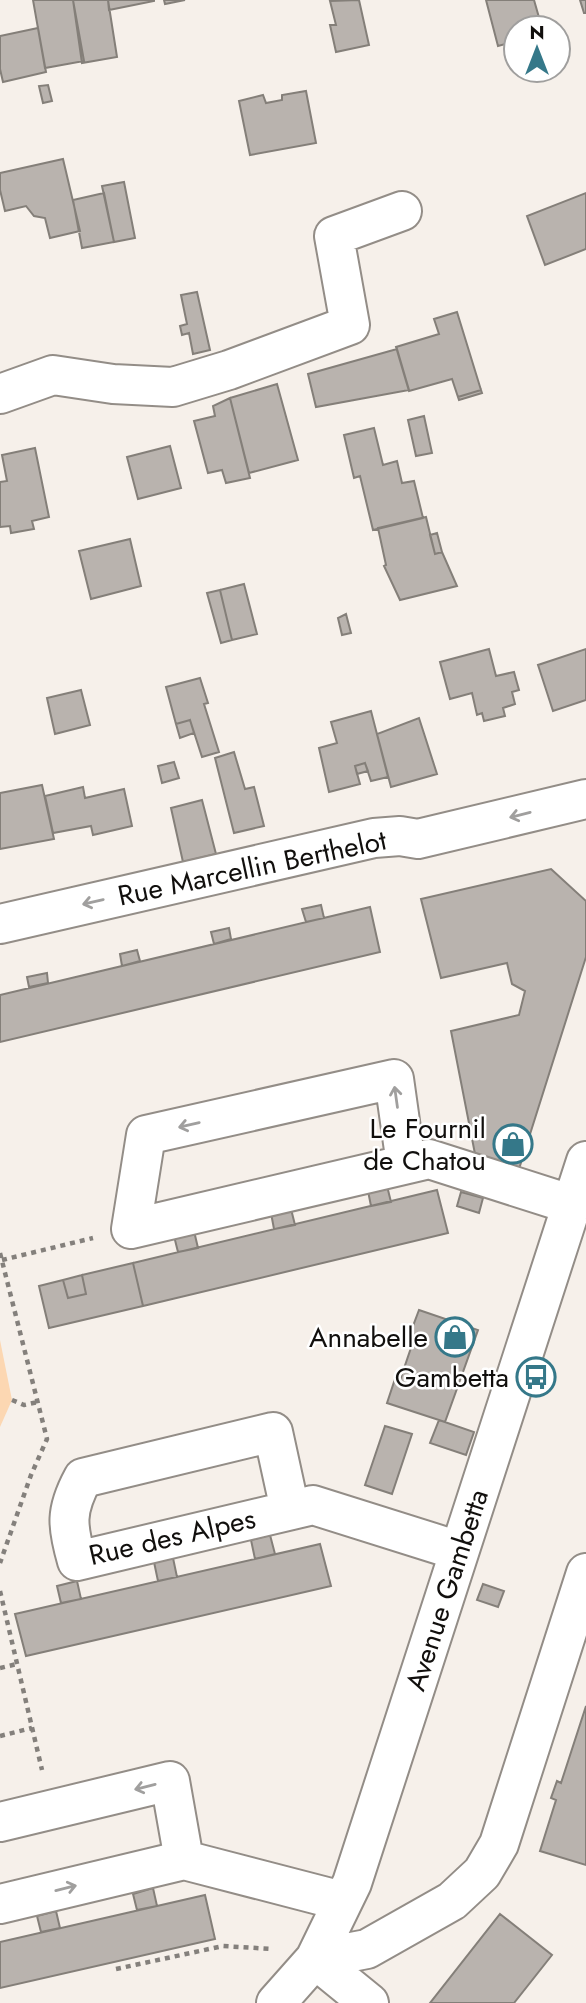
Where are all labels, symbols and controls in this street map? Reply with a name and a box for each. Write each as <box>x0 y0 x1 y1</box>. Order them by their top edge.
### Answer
north arrow <box>502 14 572 84</box>
text: N <box>529 19 545 46</box>
one-way arrow <box>509 809 532 822</box>
street label: Rue Marcellin Berthelot <box>114 819 390 916</box>
one-way arrow <box>82 896 105 910</box>
one-way arrow <box>389 1086 402 1109</box>
place label: Le Fournil de Chatou <box>363 1108 486 1181</box>
one-way arrow <box>178 1119 201 1133</box>
shop icon: Le Fournil de Chatou <box>492 1123 534 1165</box>
shop icon: Annabelle <box>434 1316 476 1358</box>
place label: Annabelle <box>309 1317 428 1358</box>
bus stop icon: Gambetta <box>515 1356 557 1398</box>
place label: Gambetta <box>395 1357 509 1398</box>
street label: Avenue Gambetta <box>395 1484 499 1696</box>
street label: Rue des Alpes <box>85 1498 259 1576</box>
one-way arrow <box>135 1781 157 1794</box>
one-way arrow <box>54 1881 77 1894</box>

